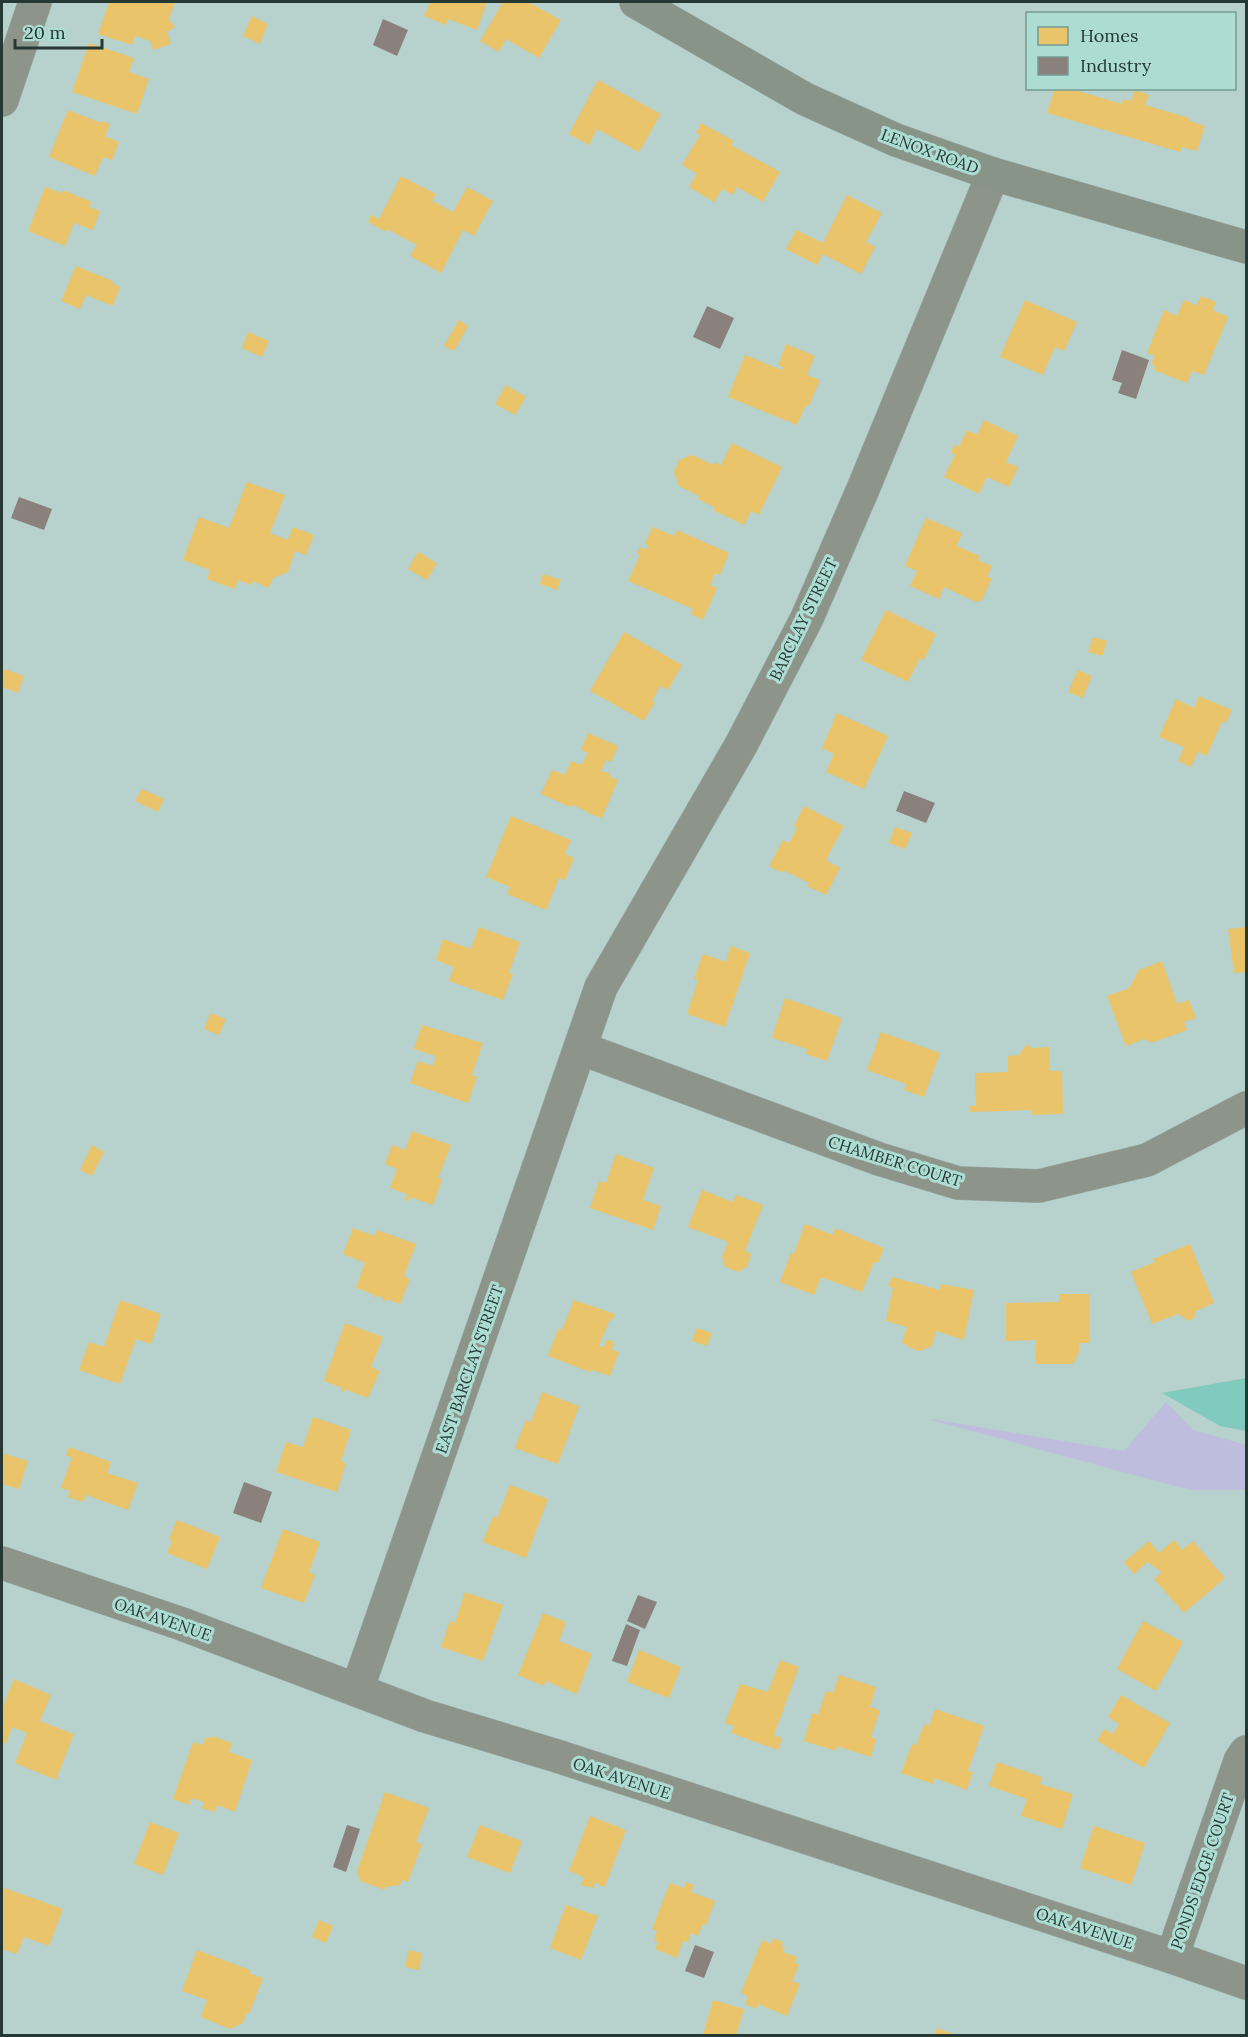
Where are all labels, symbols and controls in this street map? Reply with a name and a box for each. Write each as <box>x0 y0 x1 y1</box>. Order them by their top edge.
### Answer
scale bar <box>15 12 102 50</box>
legend <box>1026 12 1236 90</box>
text: 20 m <box>24 21 66 44</box>
text: Homes <box>1080 24 1138 47</box>
text: Industry <box>1080 54 1152 77</box>
street label: LENOX ROAD <box>878 124 982 178</box>
street label: BARCLAY STREET <box>765 555 841 683</box>
street label: CHAMBER COURT <box>826 1131 964 1191</box>
street label: EAST BARCLAY STREET <box>431 1282 507 1456</box>
street label: OAK AVENUE <box>112 1593 214 1645</box>
street label: OAK AVENUE <box>571 1753 673 1803</box>
street label: PONDS EDGE COURT <box>1166 1790 1238 1952</box>
street label: OAK AVENUE <box>1034 1903 1136 1953</box>

